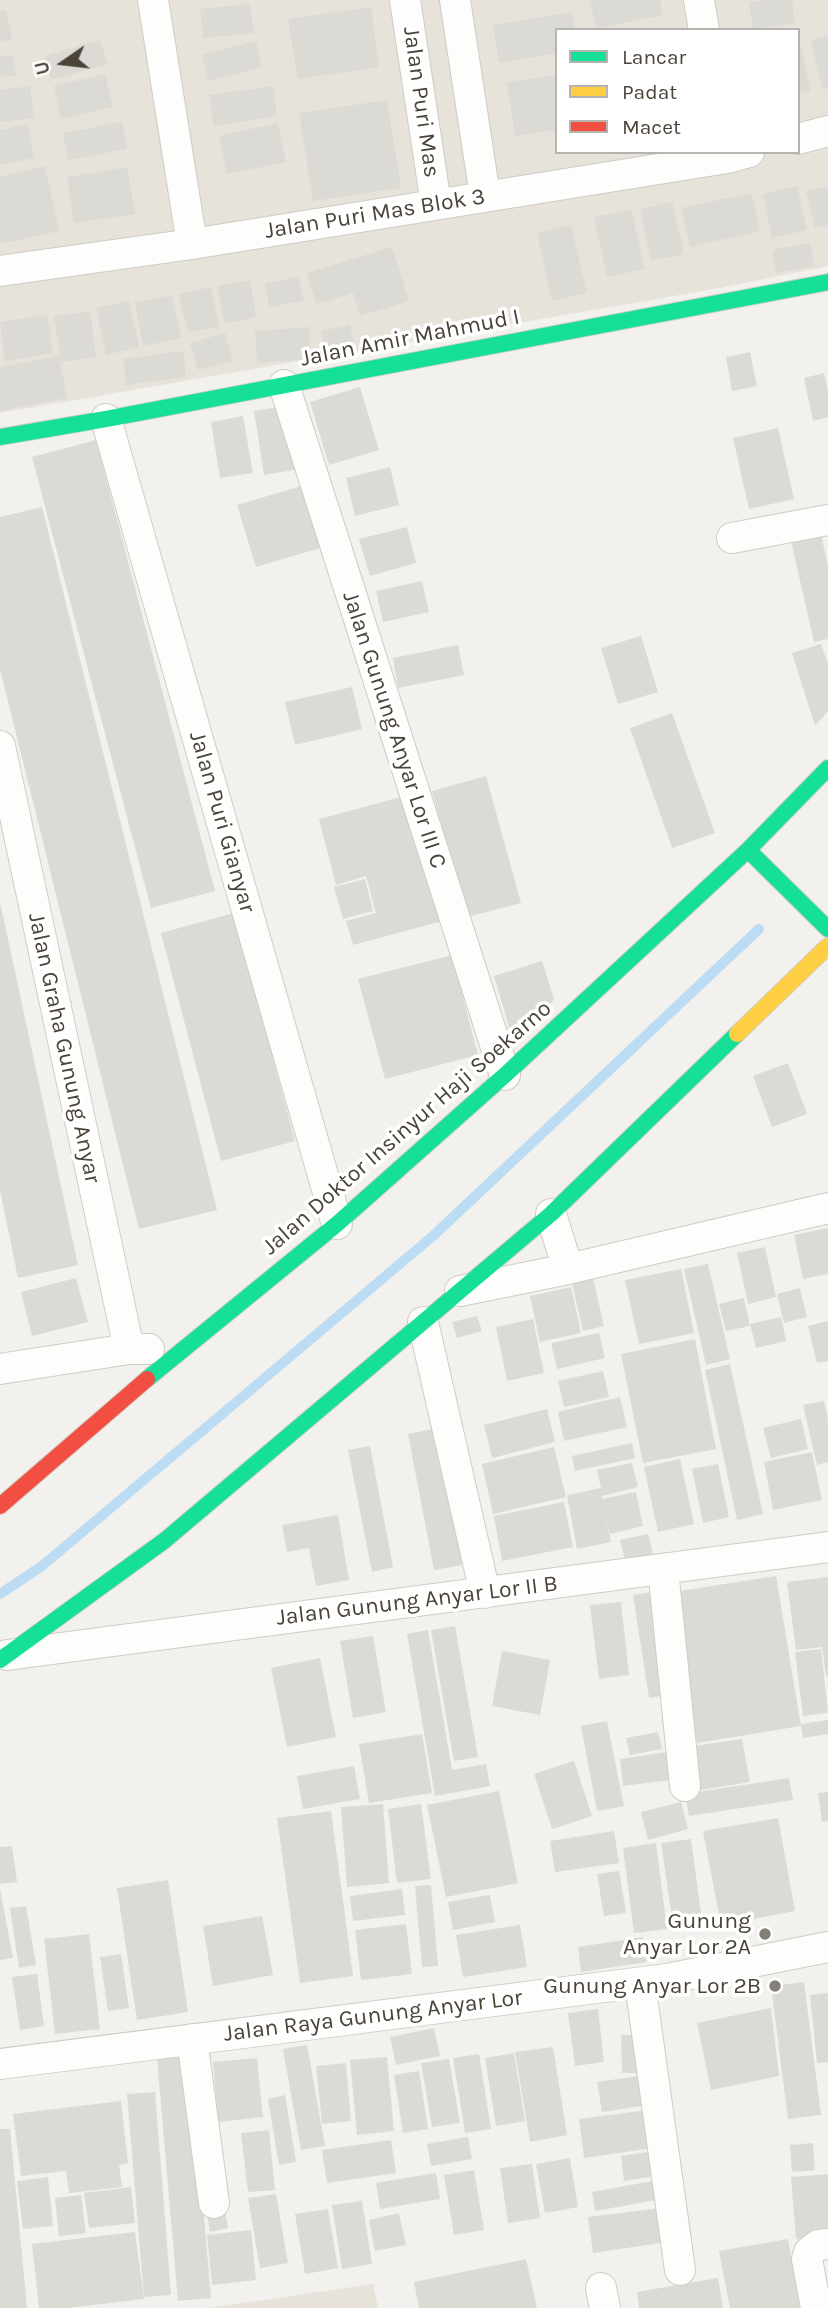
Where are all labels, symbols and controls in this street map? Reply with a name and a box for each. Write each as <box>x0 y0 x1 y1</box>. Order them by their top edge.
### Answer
street label: Jalan Puri Mas <box>397 25 445 179</box>
north arrow <box>28 28 98 98</box>
legend <box>555 28 800 154</box>
text: Lancar <box>622 45 686 69</box>
text: U <box>30 59 55 77</box>
text: Padat <box>622 80 677 104</box>
text: Macet <box>622 115 681 139</box>
street label: Jalan Puri Mas Blok 3 <box>263 183 487 245</box>
street label: Jalan Amir Mahmud I <box>298 303 522 373</box>
street label: Jalan Gunung Anyar Lor III C <box>336 588 452 872</box>
street label: Jalan Puri Gianyar <box>183 728 261 916</box>
street label: Jalan Graha Gunung Anyar <box>22 910 106 1186</box>
street label: Jalan Doktor Insinyur Haji Soekarno <box>257 995 557 1261</box>
street label: Jalan Gunung Anyar Lor II B <box>275 1570 559 1632</box>
place label: Gunung Anyar Lor 2A <box>623 1907 751 1961</box>
marker: Gunung Anyar Lor 2A <box>757 1926 773 1942</box>
place label: Gunung Anyar Lor 2B <box>543 1972 761 2000</box>
marker: Gunung Anyar Lor 2B <box>767 1978 783 1994</box>
street label: Jalan Raya Gunung Anyar Lor <box>222 1984 524 2048</box>

